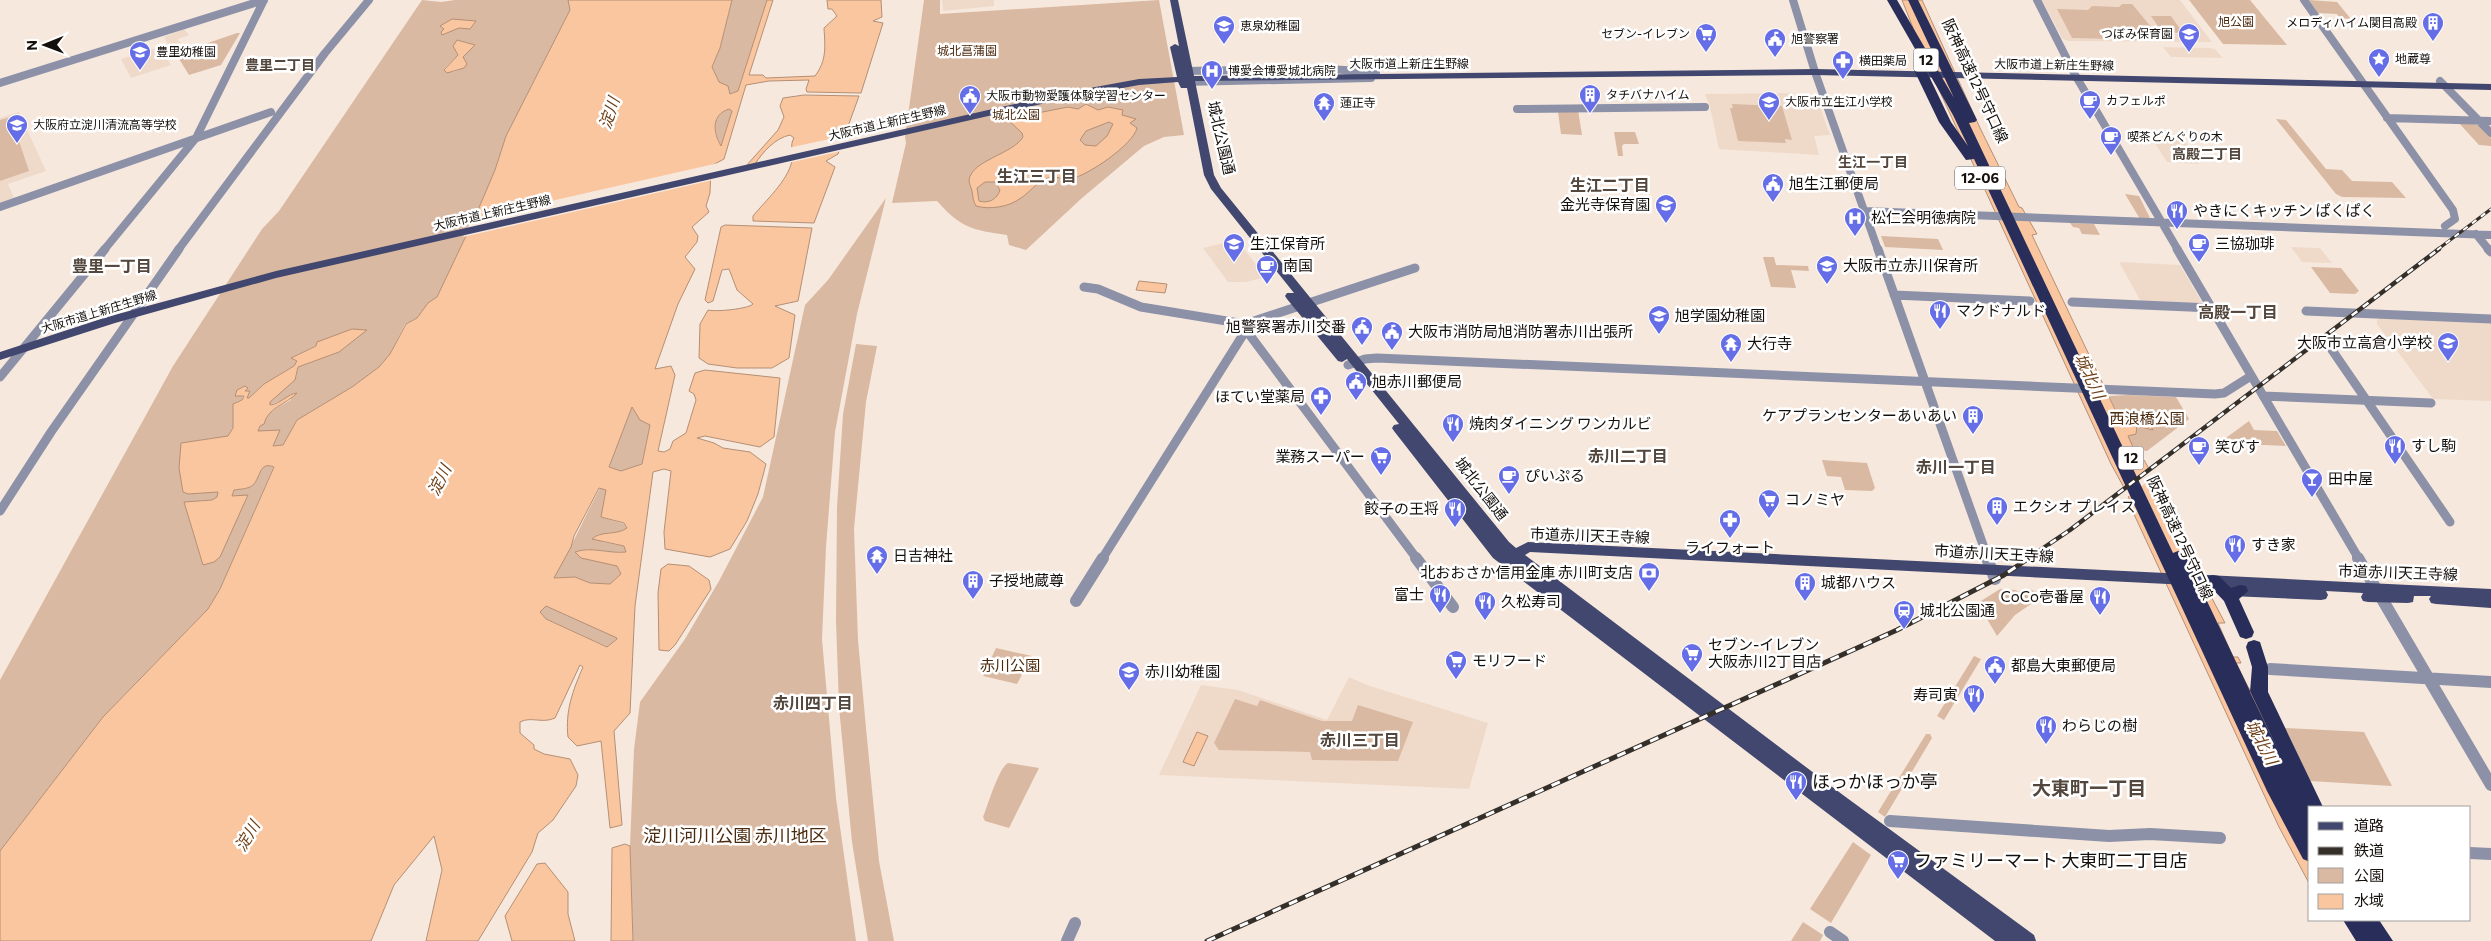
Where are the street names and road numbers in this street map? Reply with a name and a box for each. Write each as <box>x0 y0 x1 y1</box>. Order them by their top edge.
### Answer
street label: 阪神高速12号守口線 <box>1939 16 2013 145</box>
road number: 12 <box>1914 48 1938 72</box>
street label: 大阪市道上新庄生野線 <box>1349 56 1469 70</box>
street label: 大阪市道上新庄生野線 <box>1994 56 2114 72</box>
street label: 城北公園通 <box>1205 99 1239 176</box>
street label: 大阪市道上新庄生野線 <box>827 102 947 142</box>
road number: 12-06 <box>1955 167 2005 190</box>
street label: 大阪市道上新庄生野線 <box>432 192 552 232</box>
street label: 大阪市道上新庄生野線 <box>39 287 158 335</box>
road number: 12 <box>2118 446 2144 469</box>
street label: 城北公園通 <box>1452 453 1512 523</box>
street label: 阪神高速12号守口線 <box>2144 473 2218 602</box>
street label: 市道赤川天王寺線 <box>1530 524 1650 546</box>
street label: 市道赤川天王寺線 <box>1934 541 2054 565</box>
street label: 市道赤川天王寺線 <box>2338 561 2458 583</box>

